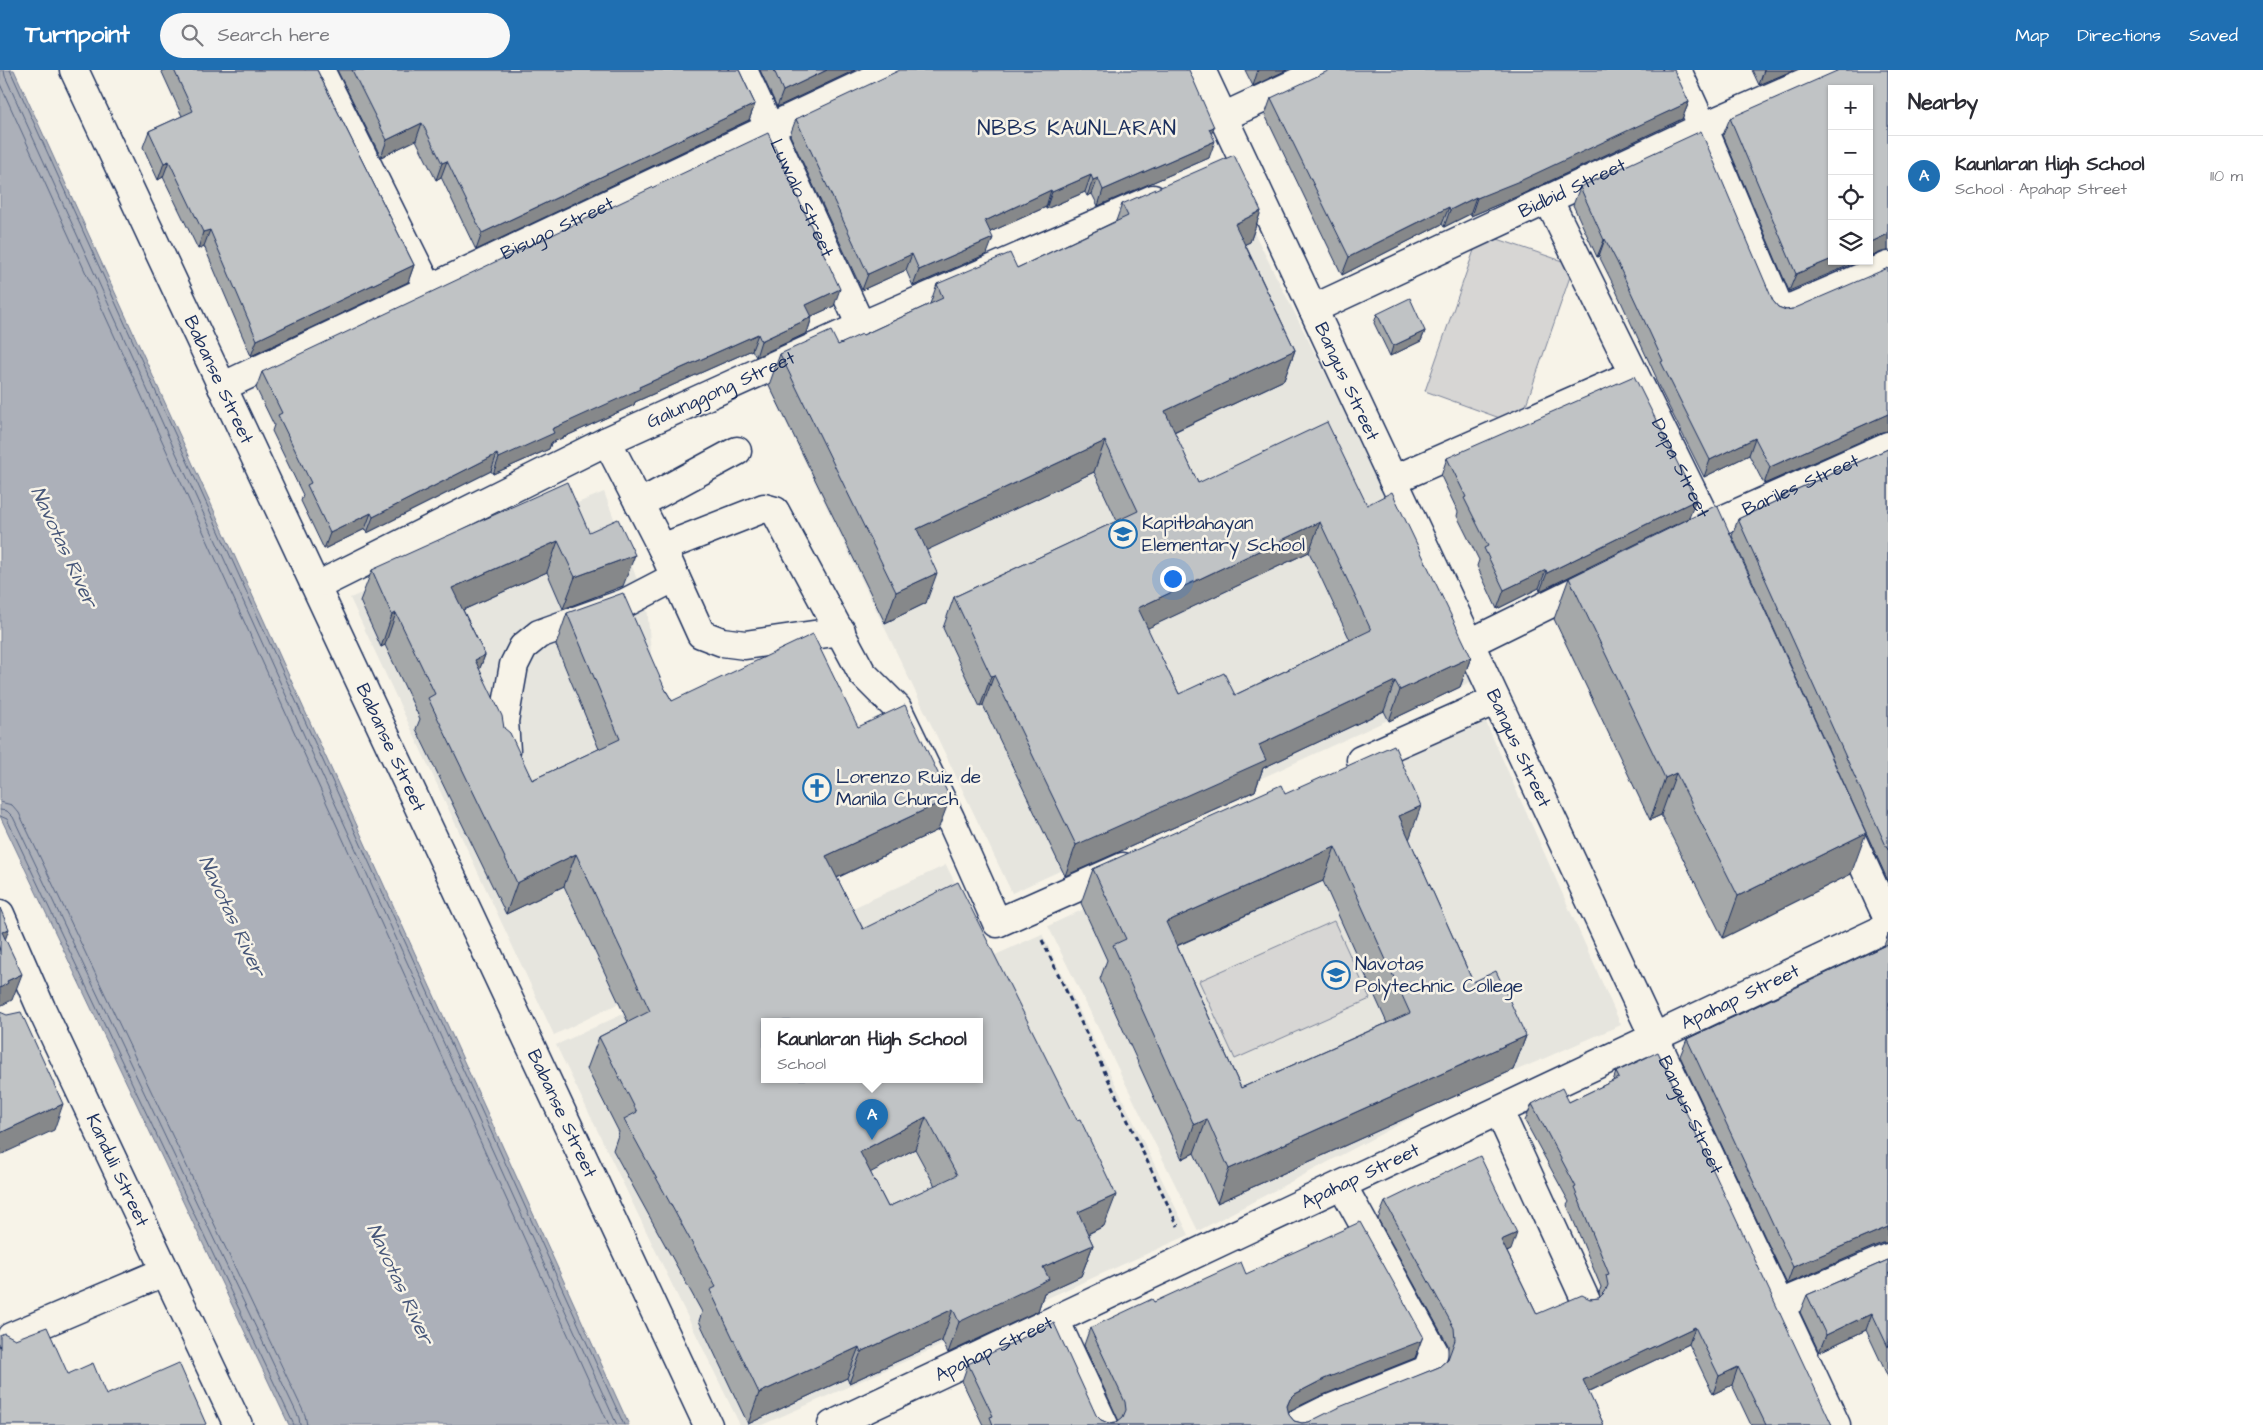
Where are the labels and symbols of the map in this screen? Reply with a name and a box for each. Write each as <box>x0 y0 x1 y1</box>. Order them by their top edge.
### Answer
district label: NBBS KAUNLARAN <box>977 114 1177 143</box>
street label: Luwalo Street <box>763 134 841 262</box>
street label: Bidbid Street <box>1514 151 1631 225</box>
street label: Bisugo Street <box>496 190 619 267</box>
street label: Babanse Street <box>177 311 261 449</box>
street label: Bangus Street <box>1308 318 1386 445</box>
street label: Galunggong Street <box>642 344 800 435</box>
street label: Dapa Street <box>1645 413 1717 523</box>
street label: Bariles Street <box>1738 447 1864 523</box>
water label: Navotas River <box>24 482 105 614</box>
place label: Kapitbahayan Elementary School <box>1142 510 1305 560</box>
school or university icon: Kapitbahayan Elementary School <box>1108 519 1138 549</box>
your location <box>1160 566 1186 592</box>
street label: Babanse Street <box>349 679 433 817</box>
street label: Bangus Street <box>1479 685 1558 812</box>
place label: Lorenzo Ruiz de Manila Church <box>836 764 981 813</box>
church icon: Lorenzo Ruiz de Manila Church <box>802 773 832 803</box>
water label: Navotas River <box>192 851 273 983</box>
place label: Navotas Polytechnic College <box>1355 951 1523 1001</box>
street label: Apahap Street <box>1676 957 1804 1036</box>
school or university icon: Navotas Polytechnic College <box>1321 960 1351 990</box>
street label: Babanse Street <box>521 1045 604 1182</box>
street label: Bangus Street <box>1651 1051 1730 1179</box>
pin: A <box>856 1099 888 1140</box>
street label: Kanduli Street <box>79 1109 156 1232</box>
street label: Apahap Street <box>1296 1136 1424 1215</box>
water label: Navotas River <box>360 1219 441 1351</box>
street label: Apahap Street <box>930 1309 1058 1388</box>

